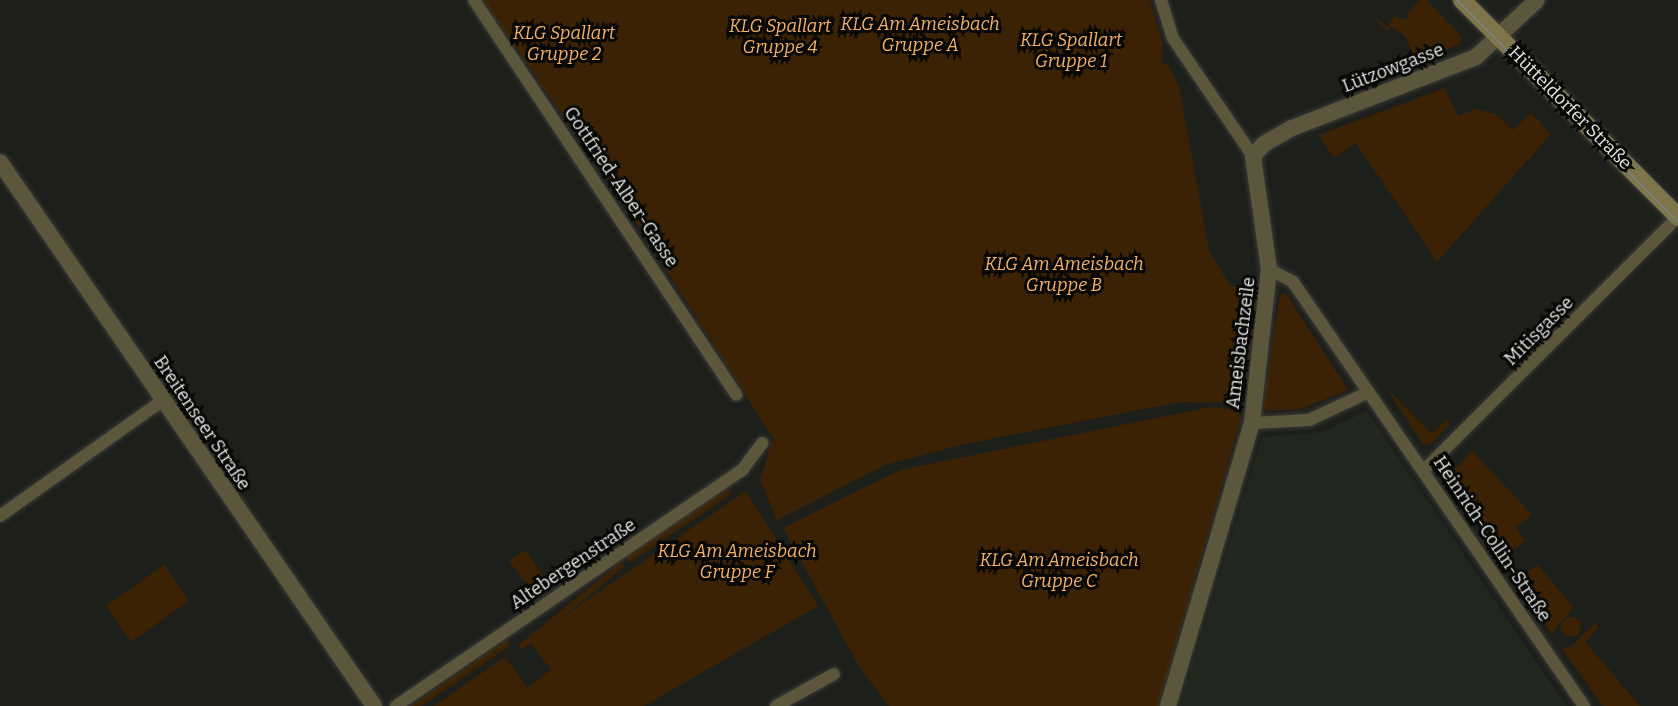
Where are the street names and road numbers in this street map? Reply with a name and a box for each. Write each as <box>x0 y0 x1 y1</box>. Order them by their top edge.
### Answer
street label: Lützowgasse <box>1339 39 1447 97</box>
street label: Hütteldorfer Straße <box>1504 42 1636 174</box>
street label: Gottfried-Alber-Gasse <box>559 103 683 271</box>
street label: Ameisbachzeile <box>1222 276 1260 410</box>
street label: Mitisgasse <box>1500 292 1578 370</box>
street label: Breitenseer Straße <box>149 352 255 494</box>
street label: Heinrich-Collin-Straße <box>1429 452 1555 626</box>
street label: Altebergenstraße <box>506 514 640 614</box>

